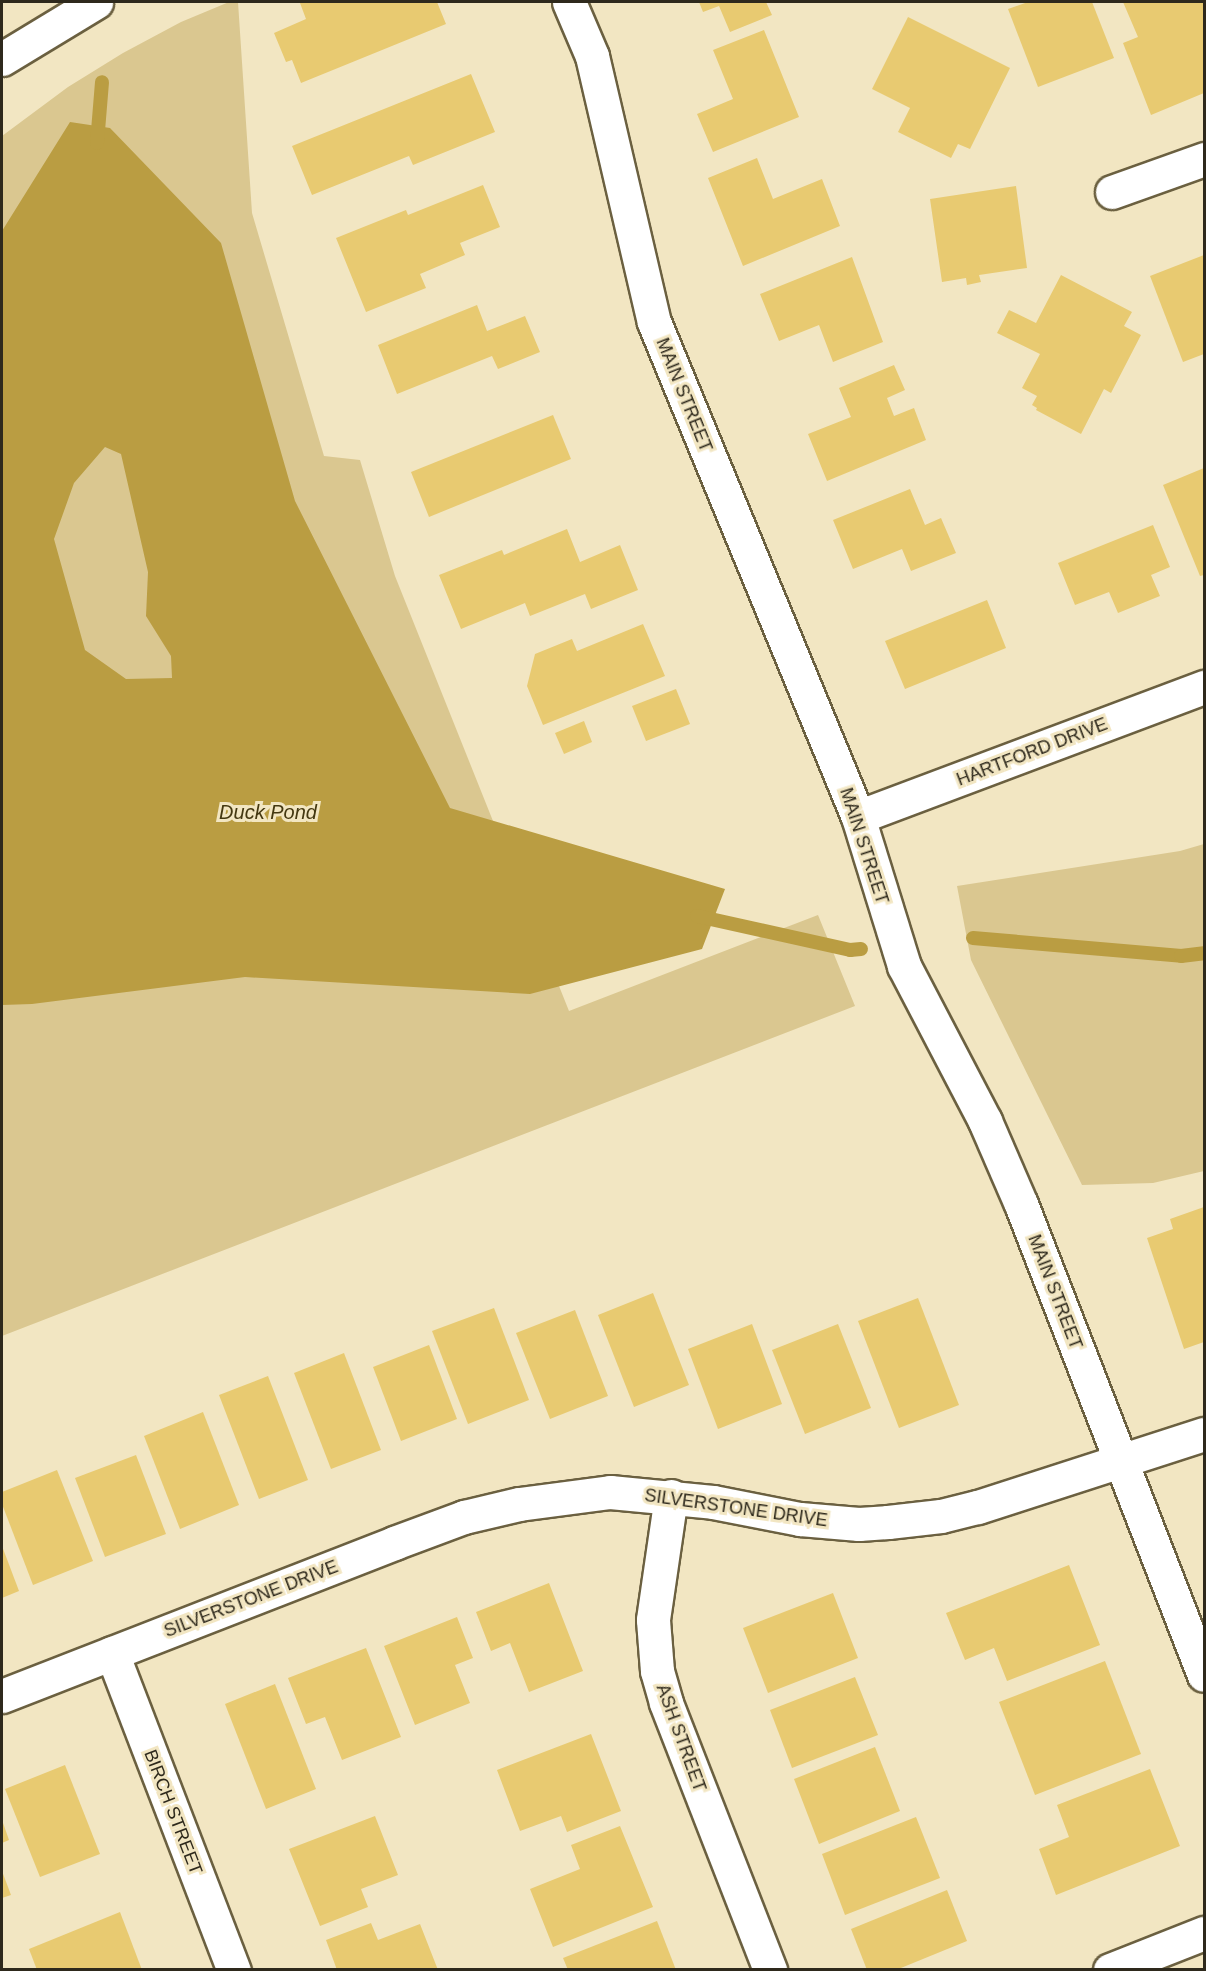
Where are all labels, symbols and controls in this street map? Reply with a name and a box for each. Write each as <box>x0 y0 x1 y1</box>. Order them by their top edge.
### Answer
street label: MAIN STREET <box>651 335 717 455</box>
street label: HARTFORD DRIVE <box>954 713 1110 791</box>
street label: MAIN STREET <box>835 785 893 907</box>
water label: Duck Pond <box>219 800 317 824</box>
street label: MAIN STREET <box>1023 1232 1087 1352</box>
street label: SILVERSTONE DRIVE <box>643 1484 829 1532</box>
street label: SILVERSTONE DRIVE <box>161 1556 341 1642</box>
street label: ASH STREET <box>652 1681 710 1795</box>
street label: BIRCH STREET <box>139 1747 207 1877</box>

